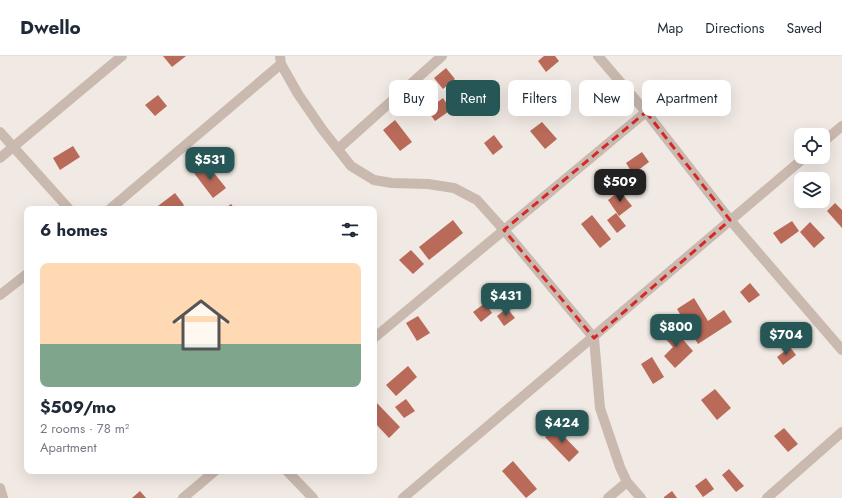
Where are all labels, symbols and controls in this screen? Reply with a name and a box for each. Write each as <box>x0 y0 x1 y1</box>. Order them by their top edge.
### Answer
text: Dwello <box>20 14 81 41</box>
text: Map <box>657 18 683 38</box>
text: Directions <box>705 18 765 38</box>
text: Saved <box>787 18 822 38</box>
chip: Buy <box>389 80 438 116</box>
chip: Rent <box>446 80 500 116</box>
chip: Filters <box>508 80 571 116</box>
chip: New <box>579 80 634 116</box>
chip: Apartment <box>642 80 731 116</box>
map controls <box>794 128 830 208</box>
button: locate <box>794 128 830 164</box>
pin: $531 <box>186 147 234 181</box>
text: $531 <box>194 150 226 169</box>
pin: $509 <box>596 169 644 203</box>
text: $509 <box>603 172 637 191</box>
button: layers <box>794 172 830 208</box>
text: 6 homes <box>40 218 108 242</box>
icon: filters <box>339 219 361 241</box>
pin: $431 <box>482 283 530 317</box>
text: $431 <box>490 286 522 305</box>
icon: home <box>165 289 237 361</box>
pin: $800 <box>652 314 700 348</box>
text: $800 <box>659 317 693 336</box>
pin: $704 <box>762 322 810 356</box>
text: $704 <box>769 325 803 344</box>
text: $509/mo <box>40 395 116 419</box>
pin: $424 <box>538 410 586 444</box>
text: $424 <box>545 413 579 432</box>
text: 2 rooms · 78 m² <box>40 419 129 438</box>
text: Apartment <box>40 438 97 457</box>

